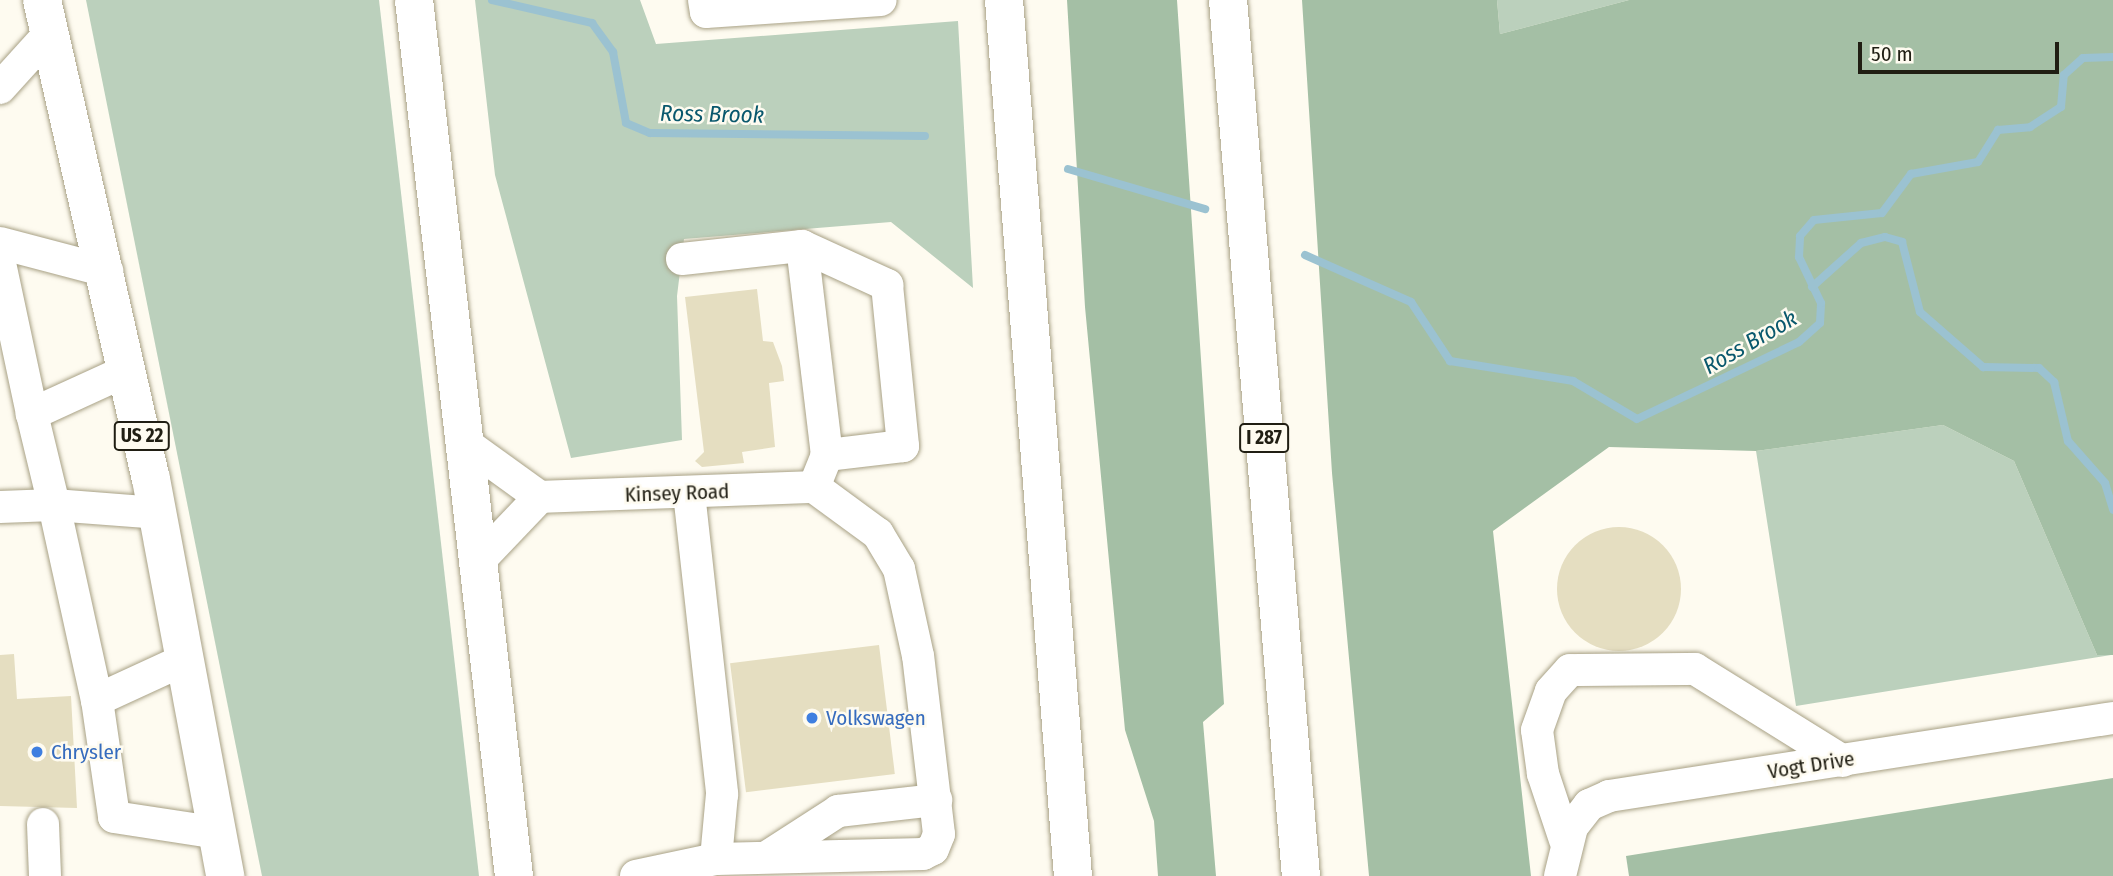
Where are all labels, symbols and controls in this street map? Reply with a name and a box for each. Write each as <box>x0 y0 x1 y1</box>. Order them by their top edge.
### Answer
scale bar <box>1861 28 2062 72</box>
text: 50 m <box>1871 41 1913 67</box>
water label: Ross Brook <box>660 99 764 129</box>
water label: Ross Brook <box>1698 304 1802 380</box>
road number: US 22 <box>112 420 172 452</box>
road number: I 287 <box>1238 422 1290 453</box>
street label: Kinsey Road <box>624 479 730 507</box>
place label: Volkswagen <box>826 705 926 731</box>
marker: Volkswagen <box>804 710 820 726</box>
place label: Chrysler <box>51 739 121 765</box>
marker: Chrysler <box>29 744 45 760</box>
street label: Vogt Drive <box>1766 746 1856 784</box>

